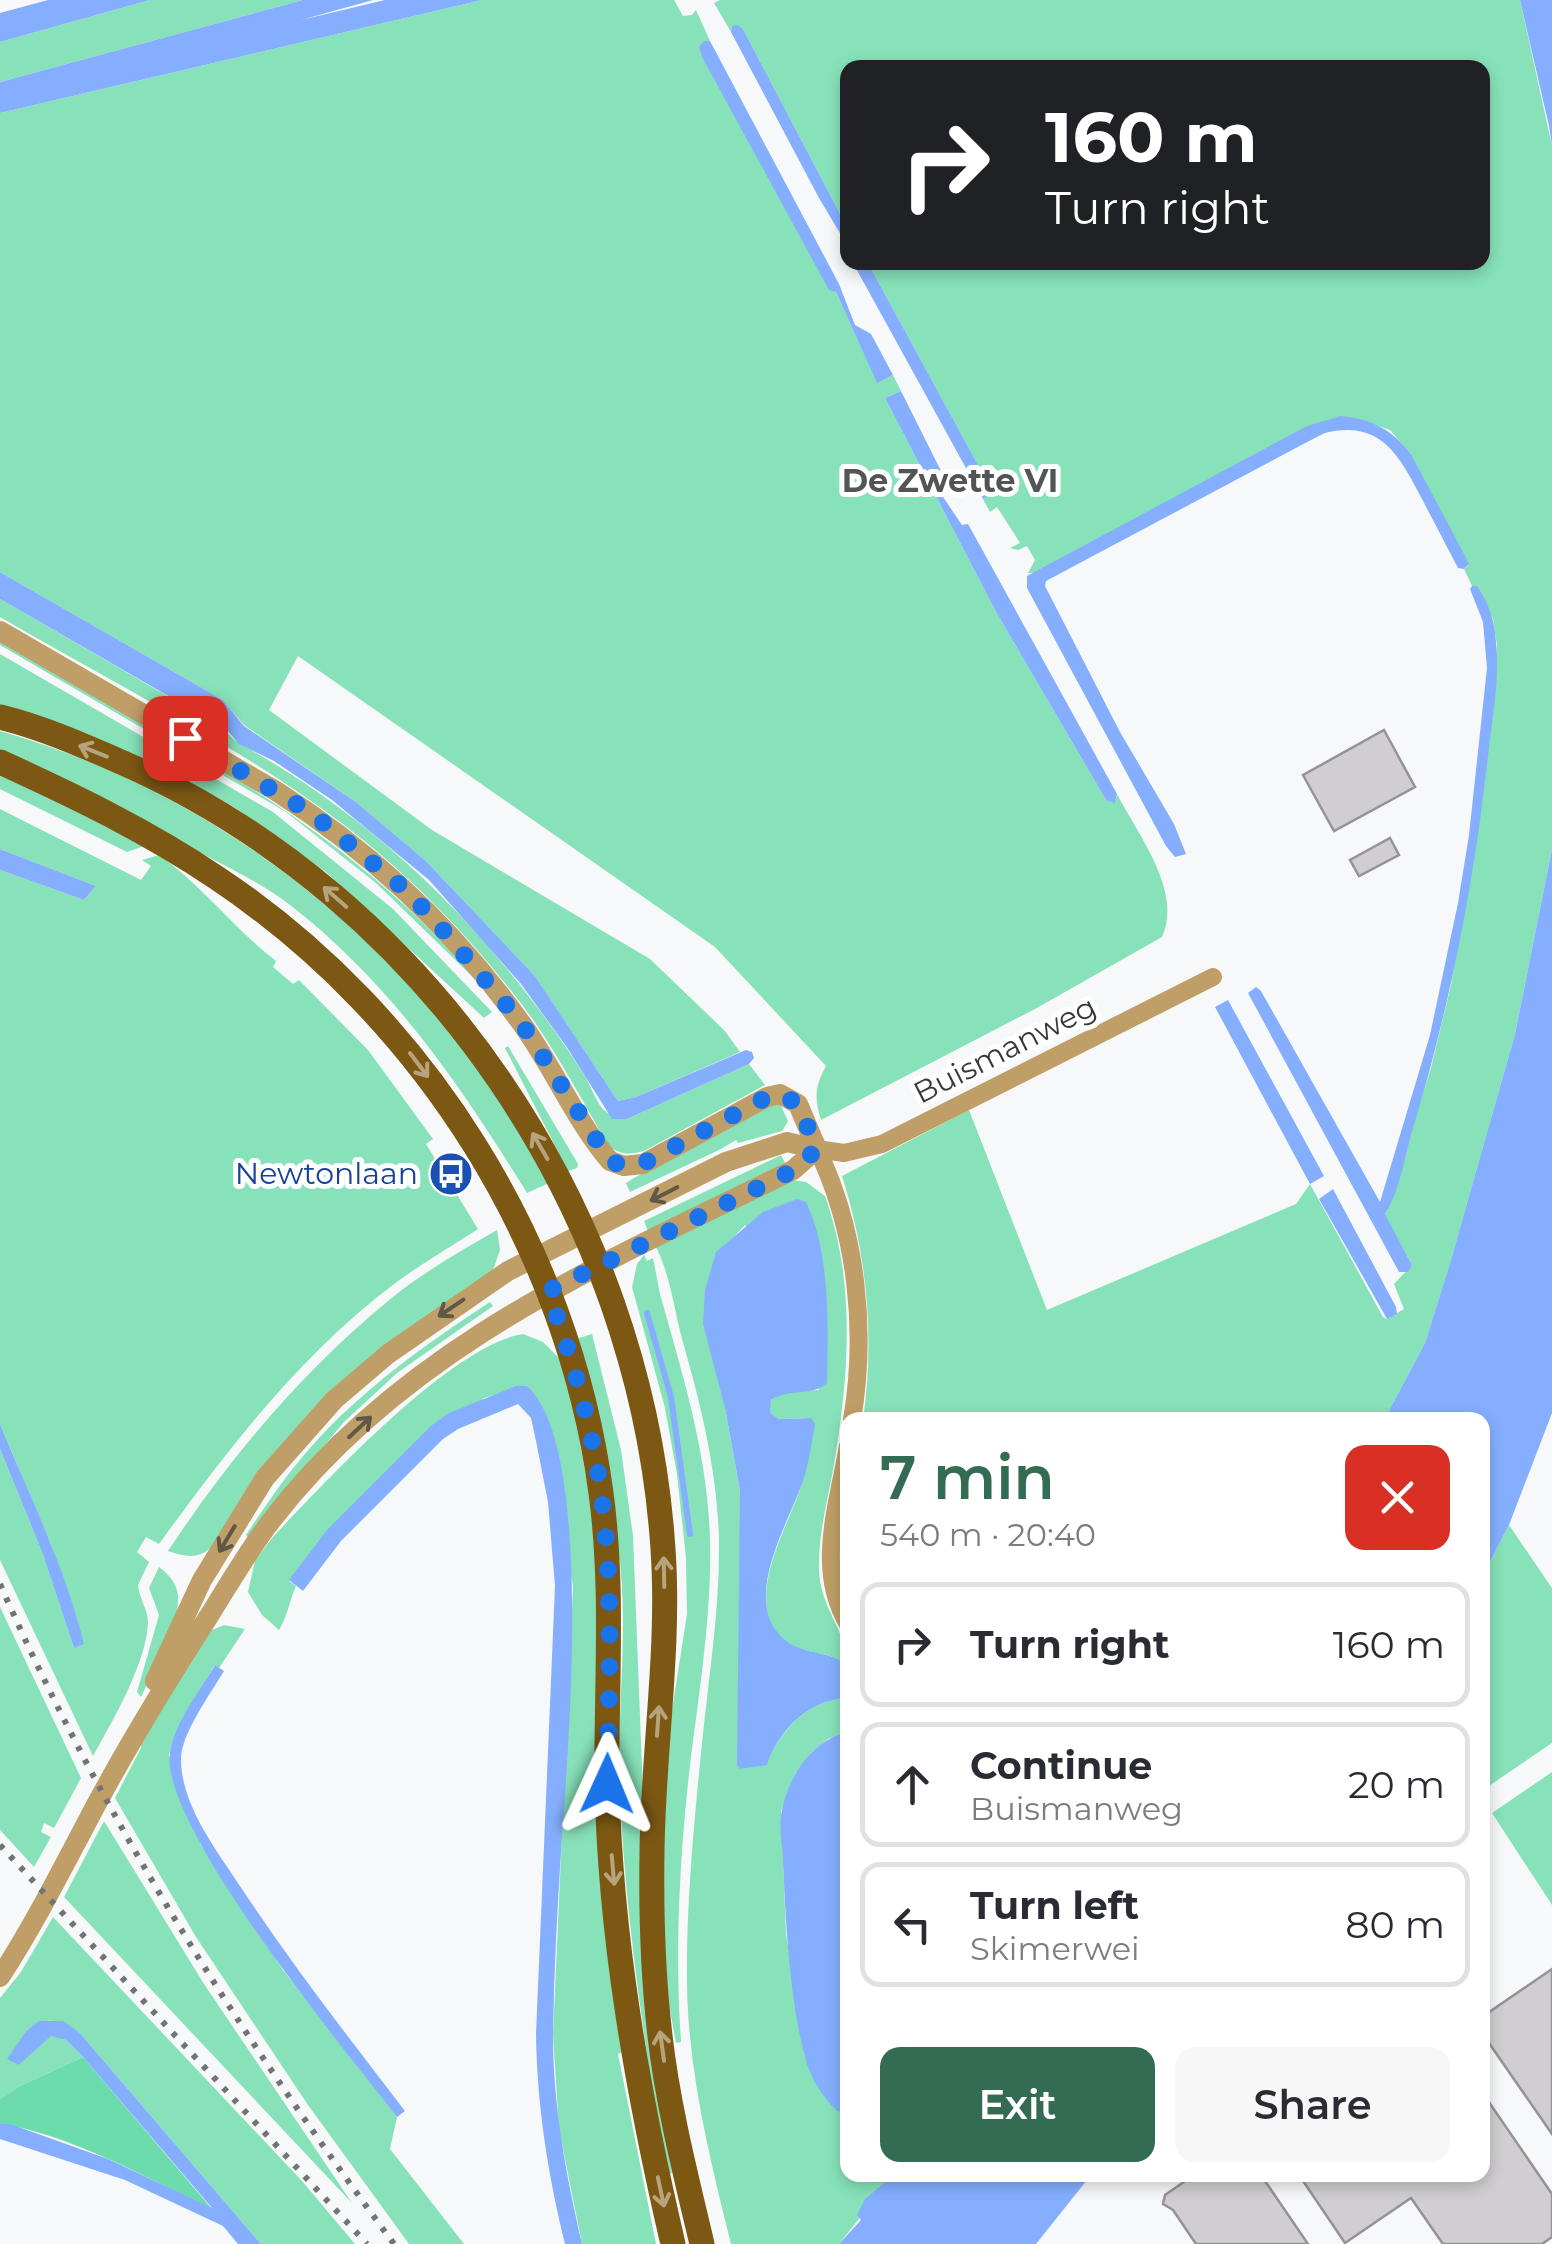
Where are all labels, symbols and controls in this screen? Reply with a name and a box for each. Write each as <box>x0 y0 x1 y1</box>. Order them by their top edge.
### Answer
text: 160 m <box>1045 94 1258 180</box>
icon: right <box>880 100 1010 230</box>
text: Turn right <box>1045 180 1270 235</box>
district label: De Zwette VI <box>842 461 1058 500</box>
pin <box>143 696 228 781</box>
icon: arrive <box>158 711 213 766</box>
one-way arrow <box>78 740 108 758</box>
one-way arrow <box>323 886 348 909</box>
street label: Buismanweg <box>907 988 1102 1111</box>
one-way arrow <box>408 1051 429 1078</box>
one-way arrow <box>530 1133 550 1161</box>
bus stop icon: Newtonlaan <box>428 1151 474 1197</box>
place label: Newtonlaan <box>235 1155 418 1192</box>
one-way arrow <box>650 1185 680 1204</box>
one-way arrow <box>437 1297 465 1318</box>
one-way arrow <box>347 1416 372 1439</box>
text: 7 min <box>880 1441 1055 1514</box>
button: close <box>1345 1445 1450 1550</box>
text: 540 m · 20:40 <box>880 1515 1096 1554</box>
one-way arrow <box>217 1524 237 1553</box>
one-way arrow <box>654 1557 673 1589</box>
icon: right <box>885 1617 940 1672</box>
text: Turn right <box>970 1621 1169 1668</box>
text: 160 m <box>1333 1621 1445 1668</box>
one-way arrow <box>649 1706 668 1738</box>
position arrow <box>555 1732 659 1836</box>
text: Continue <box>970 1742 1152 1789</box>
icon: ahead <box>885 1757 940 1812</box>
text: 20 m <box>1348 1761 1445 1808</box>
text: Buismanweg <box>970 1789 1183 1828</box>
one-way arrow <box>604 1854 623 1886</box>
text: Turn left <box>970 1882 1139 1929</box>
icon: left <box>885 1897 940 1952</box>
text: 80 m <box>1345 1901 1445 1948</box>
text: Skimerwei <box>970 1929 1140 1968</box>
one-way arrow <box>653 2030 671 2062</box>
button: Exit <box>880 2047 1155 2162</box>
button: Share <box>1175 2047 1450 2162</box>
one-way arrow <box>653 2175 671 2207</box>

